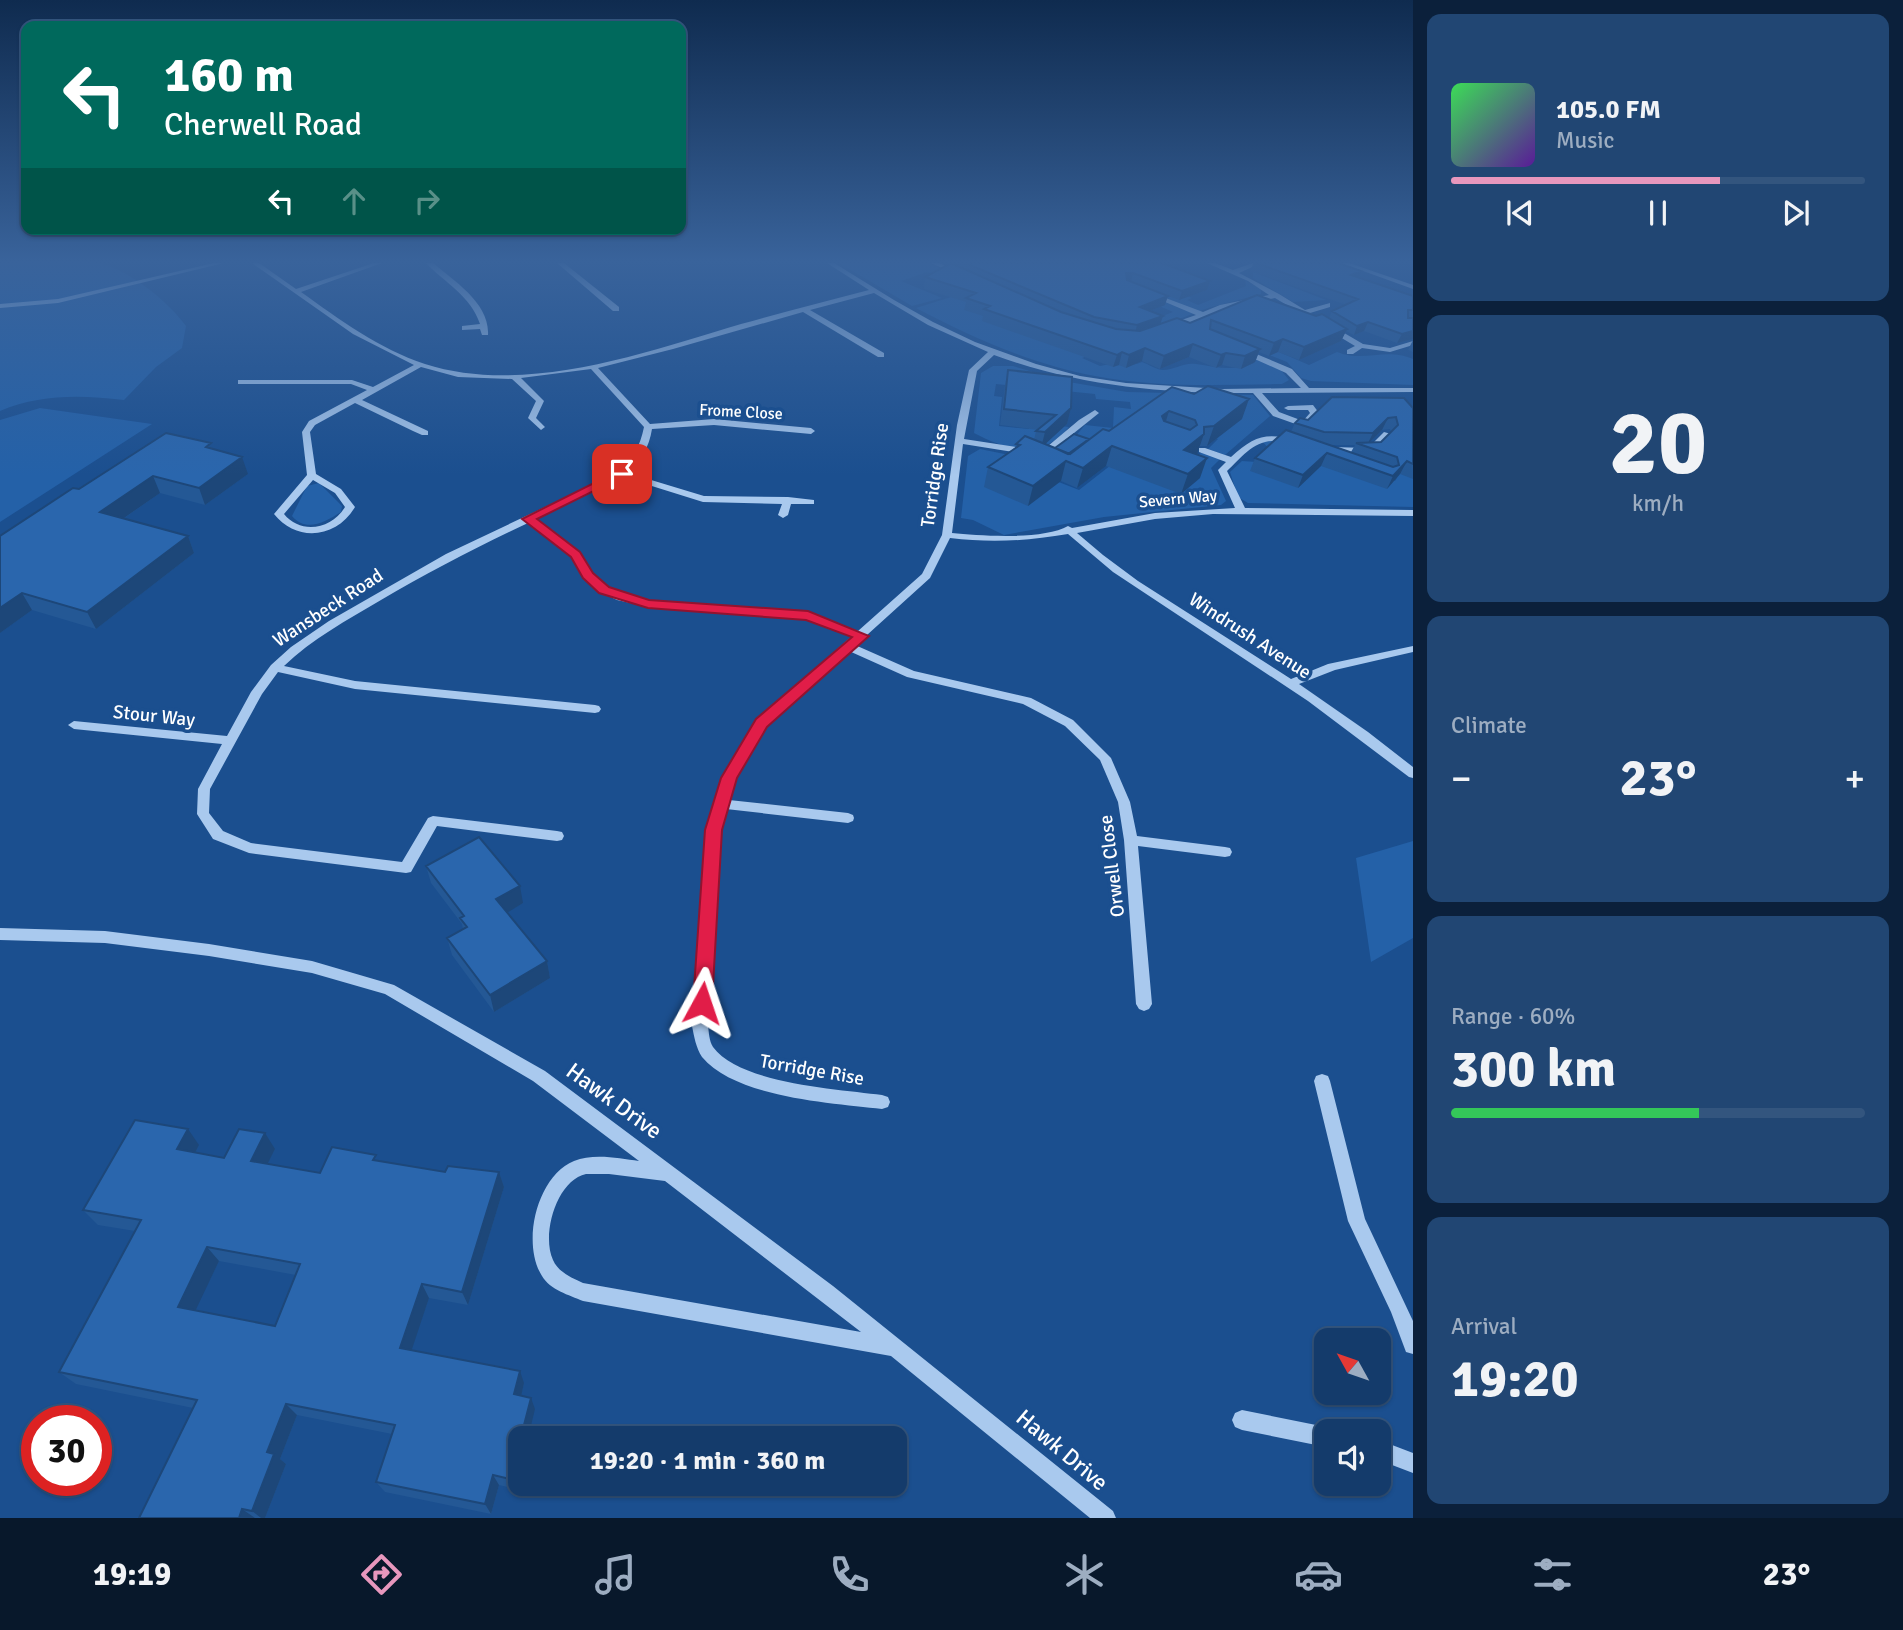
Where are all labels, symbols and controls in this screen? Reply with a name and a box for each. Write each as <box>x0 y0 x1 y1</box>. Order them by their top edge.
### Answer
text: 160 m <box>164 45 294 105</box>
icon: left <box>49 49 140 140</box>
text: 105.0 FM <box>1556 94 1661 126</box>
text: Cherwell Road <box>164 105 362 144</box>
text: Music <box>1556 126 1614 155</box>
icon: left <box>262 182 300 220</box>
icon: ahead <box>335 182 373 220</box>
icon: right <box>408 182 446 220</box>
icon: previous <box>1501 194 1539 232</box>
icon: pause <box>1639 194 1677 232</box>
icon: next <box>1777 194 1815 232</box>
text: 20 <box>1609 387 1707 500</box>
street label: Frome Close <box>699 400 783 424</box>
street label: Torridge Rise <box>916 421 954 529</box>
pin <box>592 444 652 504</box>
icon: arrive <box>603 455 641 493</box>
street label: Severn Way <box>1138 486 1218 512</box>
text: km/h <box>1632 489 1684 518</box>
street label: Wansbeck Road <box>268 563 388 653</box>
street label: Windrush Avenue <box>1184 587 1316 685</box>
street label: Stour Way <box>112 700 196 732</box>
text: Climate <box>1451 711 1527 740</box>
text: 23° <box>1620 746 1696 810</box>
text: − <box>1451 755 1472 802</box>
text: + <box>1844 755 1865 802</box>
street label: Orwell Close <box>1094 814 1130 918</box>
position arrow <box>665 966 739 1040</box>
text: Range · 60% <box>1451 1002 1575 1031</box>
text: 300 km <box>1451 1037 1616 1101</box>
street label: Torridge Rise <box>758 1049 866 1091</box>
street label: Hawk Drive <box>560 1056 668 1146</box>
text: Arrival <box>1451 1312 1517 1341</box>
north arrow <box>1314 1328 1391 1405</box>
map controls <box>1314 1328 1391 1496</box>
text: 19:20 <box>1451 1347 1579 1411</box>
street label: Hawk Drive <box>1010 1403 1114 1497</box>
speed limit sign: 30 <box>21 1405 112 1496</box>
button: sound <box>1314 1419 1391 1496</box>
text: 19:20 · 1 min · 360 m <box>590 1445 825 1477</box>
icon: directions <box>357 1550 406 1599</box>
icon: music <box>591 1550 640 1599</box>
icon: phone <box>825 1550 874 1599</box>
icon: climate <box>1060 1550 1109 1599</box>
icon: car <box>1294 1550 1343 1599</box>
icon: filters <box>1528 1550 1577 1599</box>
text: 19:19 <box>93 1555 171 1594</box>
text: 23° <box>1763 1555 1810 1594</box>

